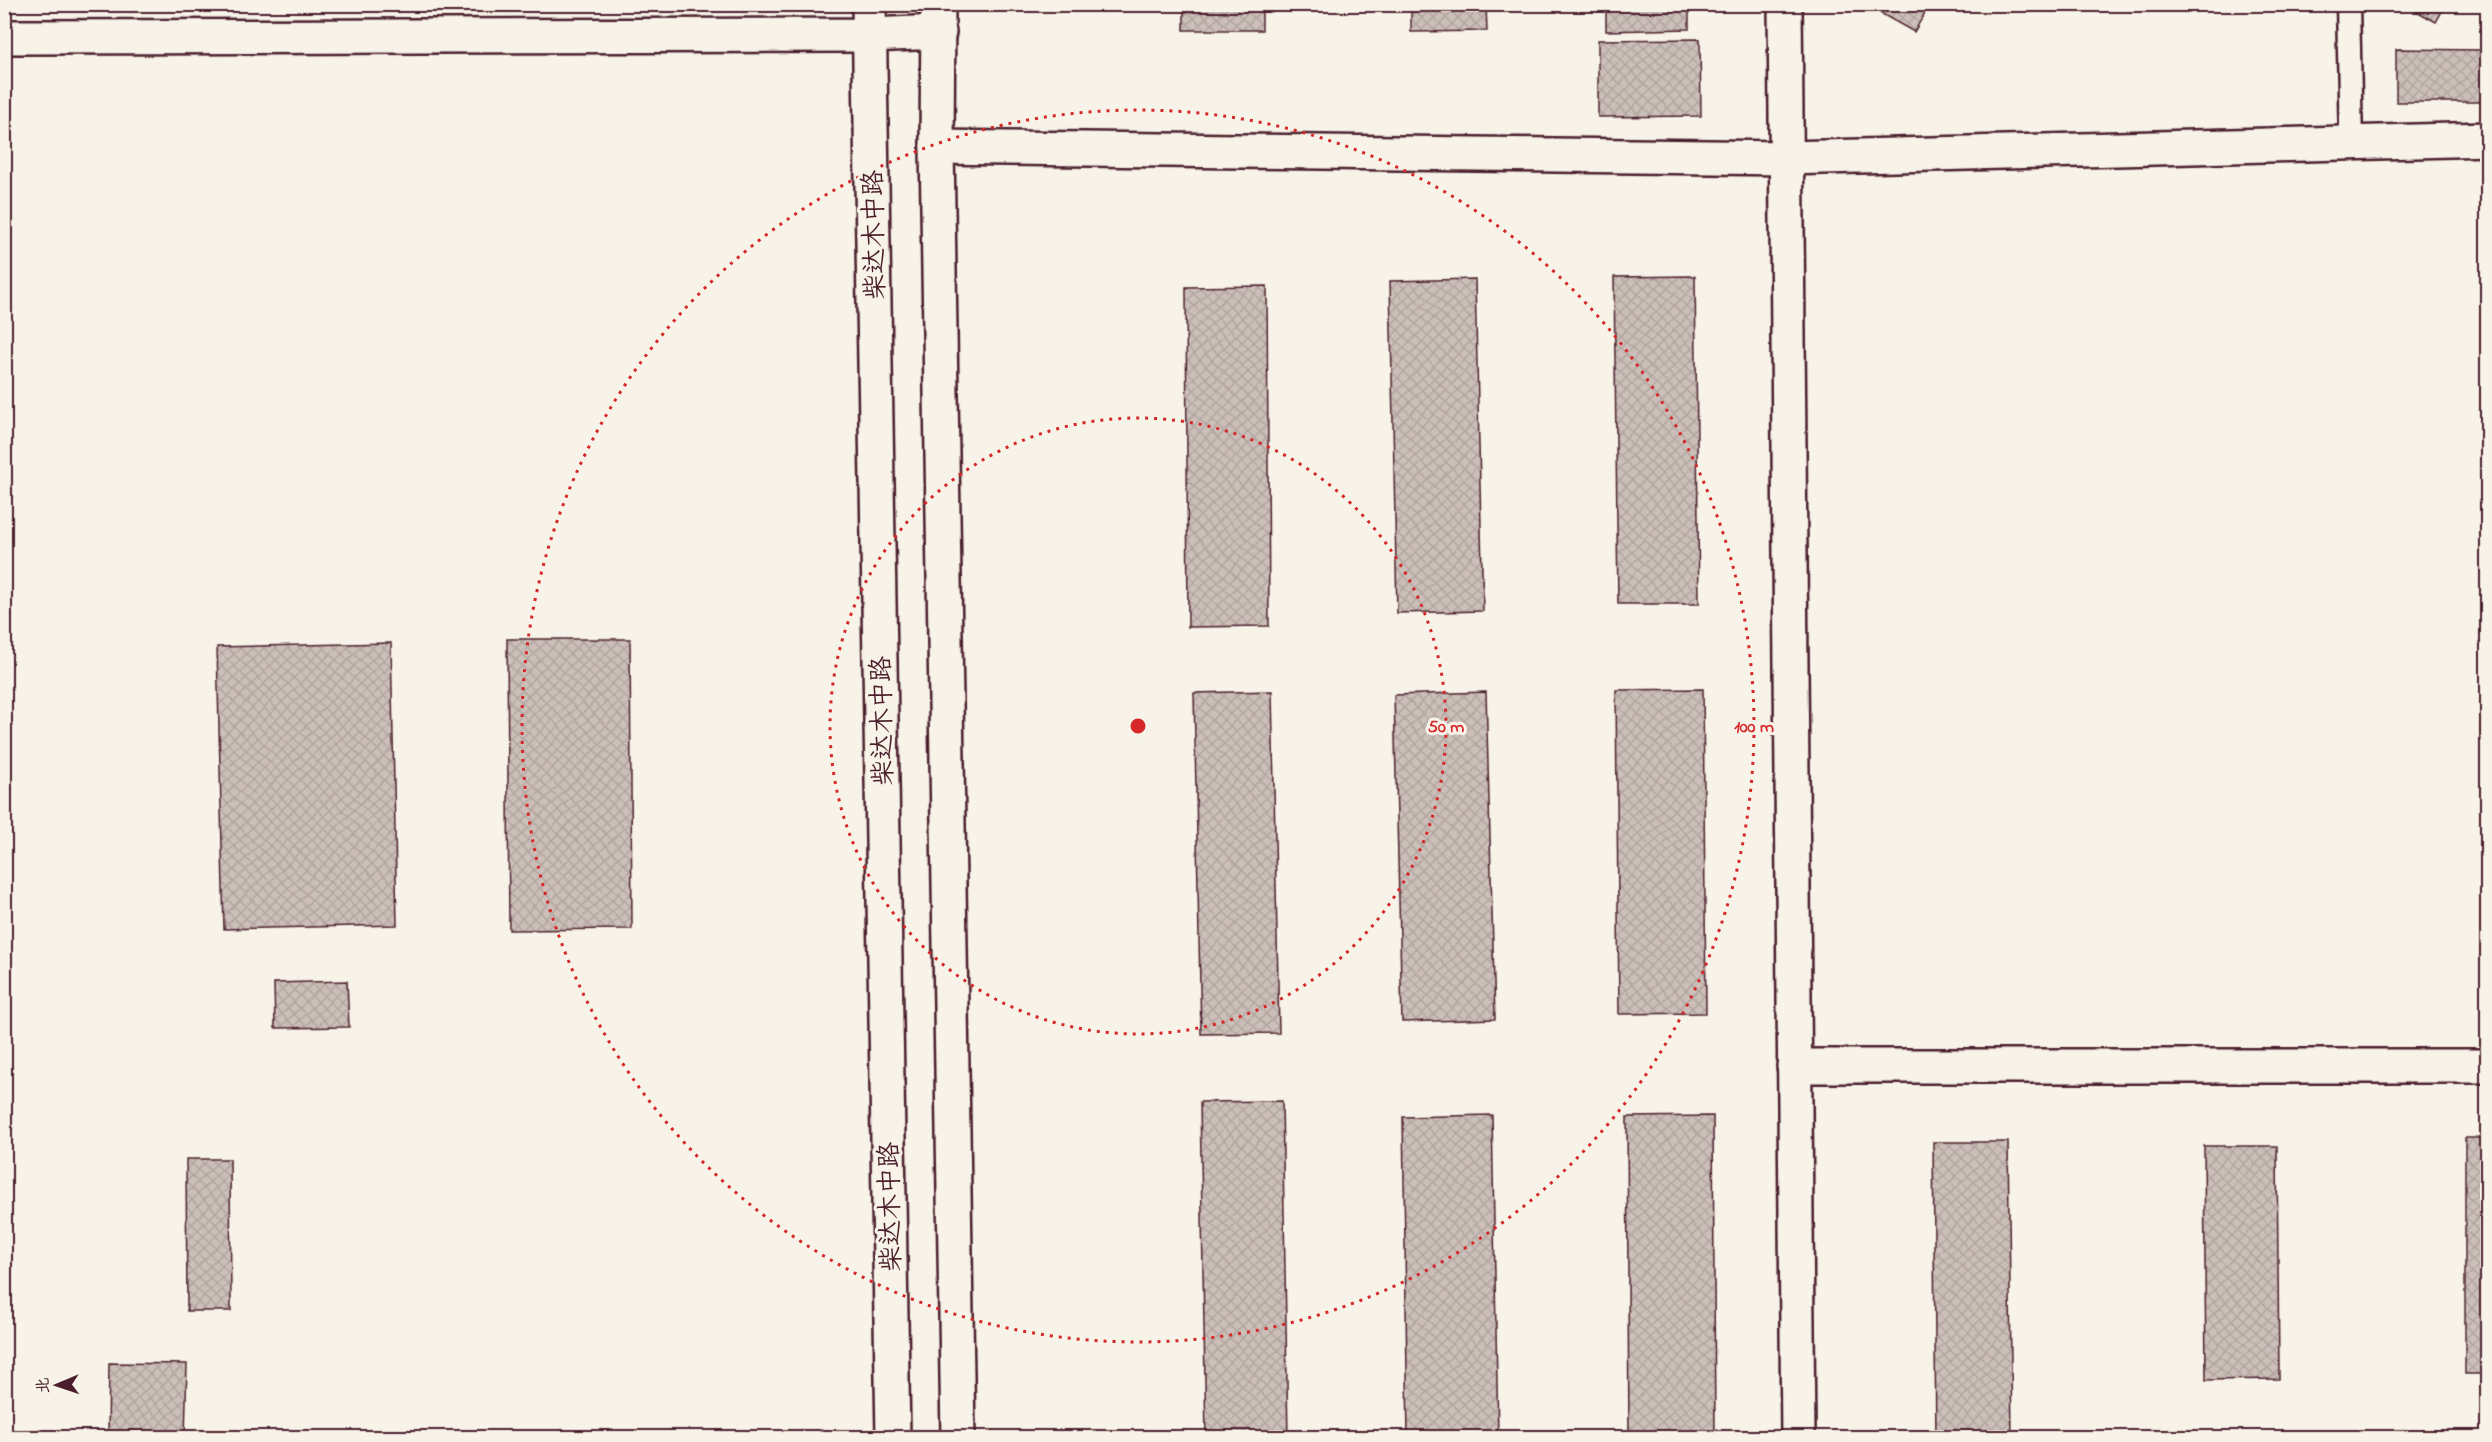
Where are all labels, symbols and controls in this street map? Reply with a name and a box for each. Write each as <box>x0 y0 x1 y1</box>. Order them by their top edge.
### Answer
street label: 柴达木中路 <box>856 170 896 300</box>
street label: 柴达木中路 <box>864 656 904 786</box>
text: 50 m <box>1428 715 1464 741</box>
text: 100 m <box>1734 715 1774 741</box>
centre of rings <box>1128 716 1148 736</box>
street label: 柴达木中路 <box>872 1142 912 1272</box>
north arrow <box>27 1355 87 1415</box>
text: 北 <box>32 1377 56 1394</box>

